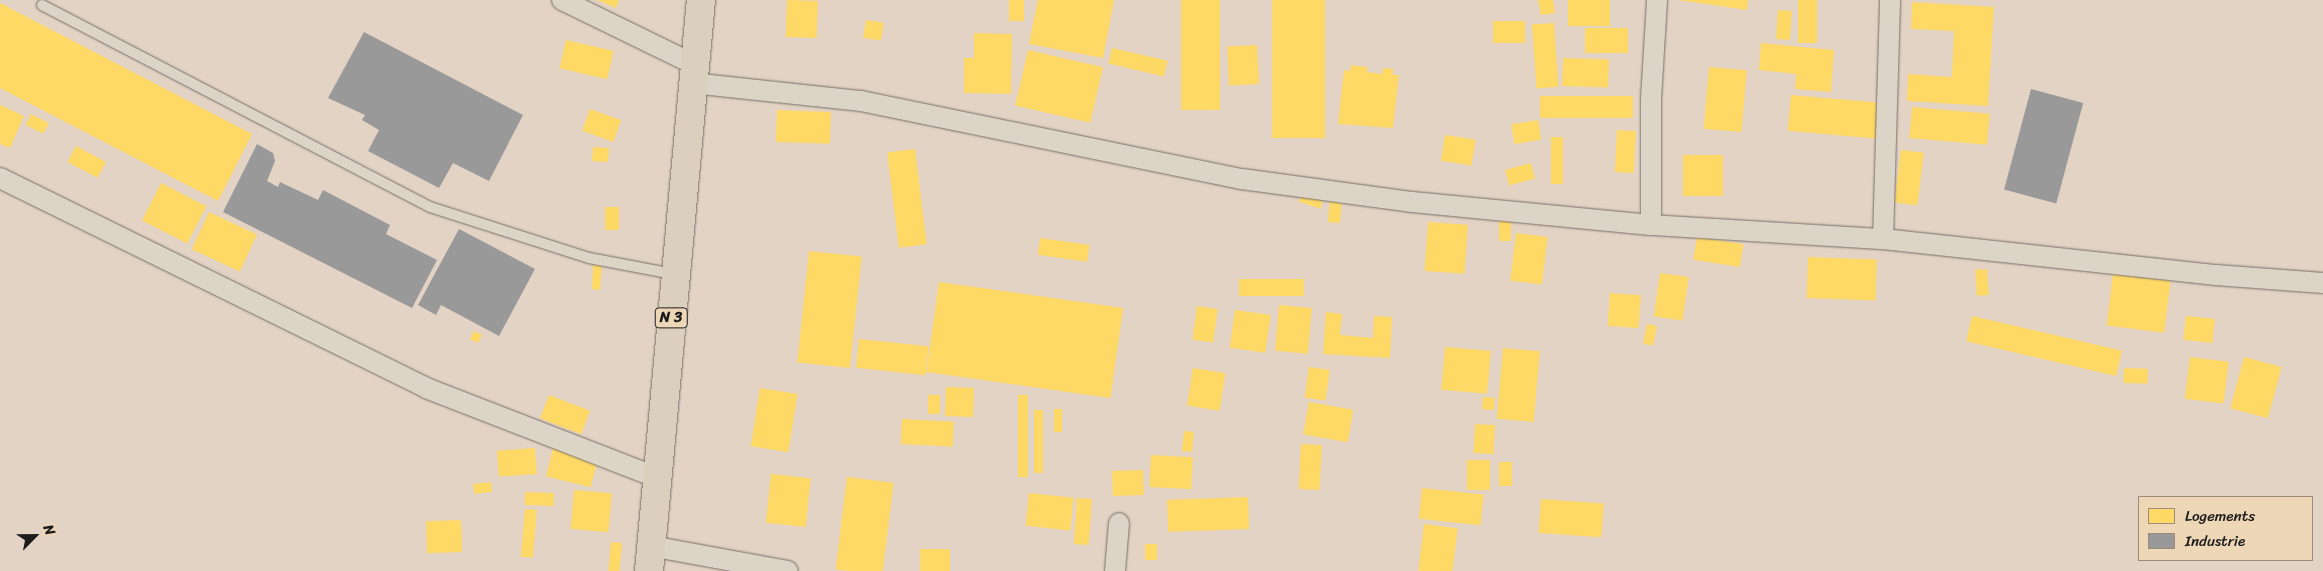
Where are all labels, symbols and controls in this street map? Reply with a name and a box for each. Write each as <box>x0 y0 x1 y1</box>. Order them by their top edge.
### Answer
road number: N 3 <box>654 306 688 330</box>
legend <box>2138 496 2313 561</box>
text: Logements <box>2185 503 2255 529</box>
north arrow <box>10 511 60 561</box>
text: N <box>36 521 63 539</box>
text: Industrie <box>2185 528 2245 554</box>

